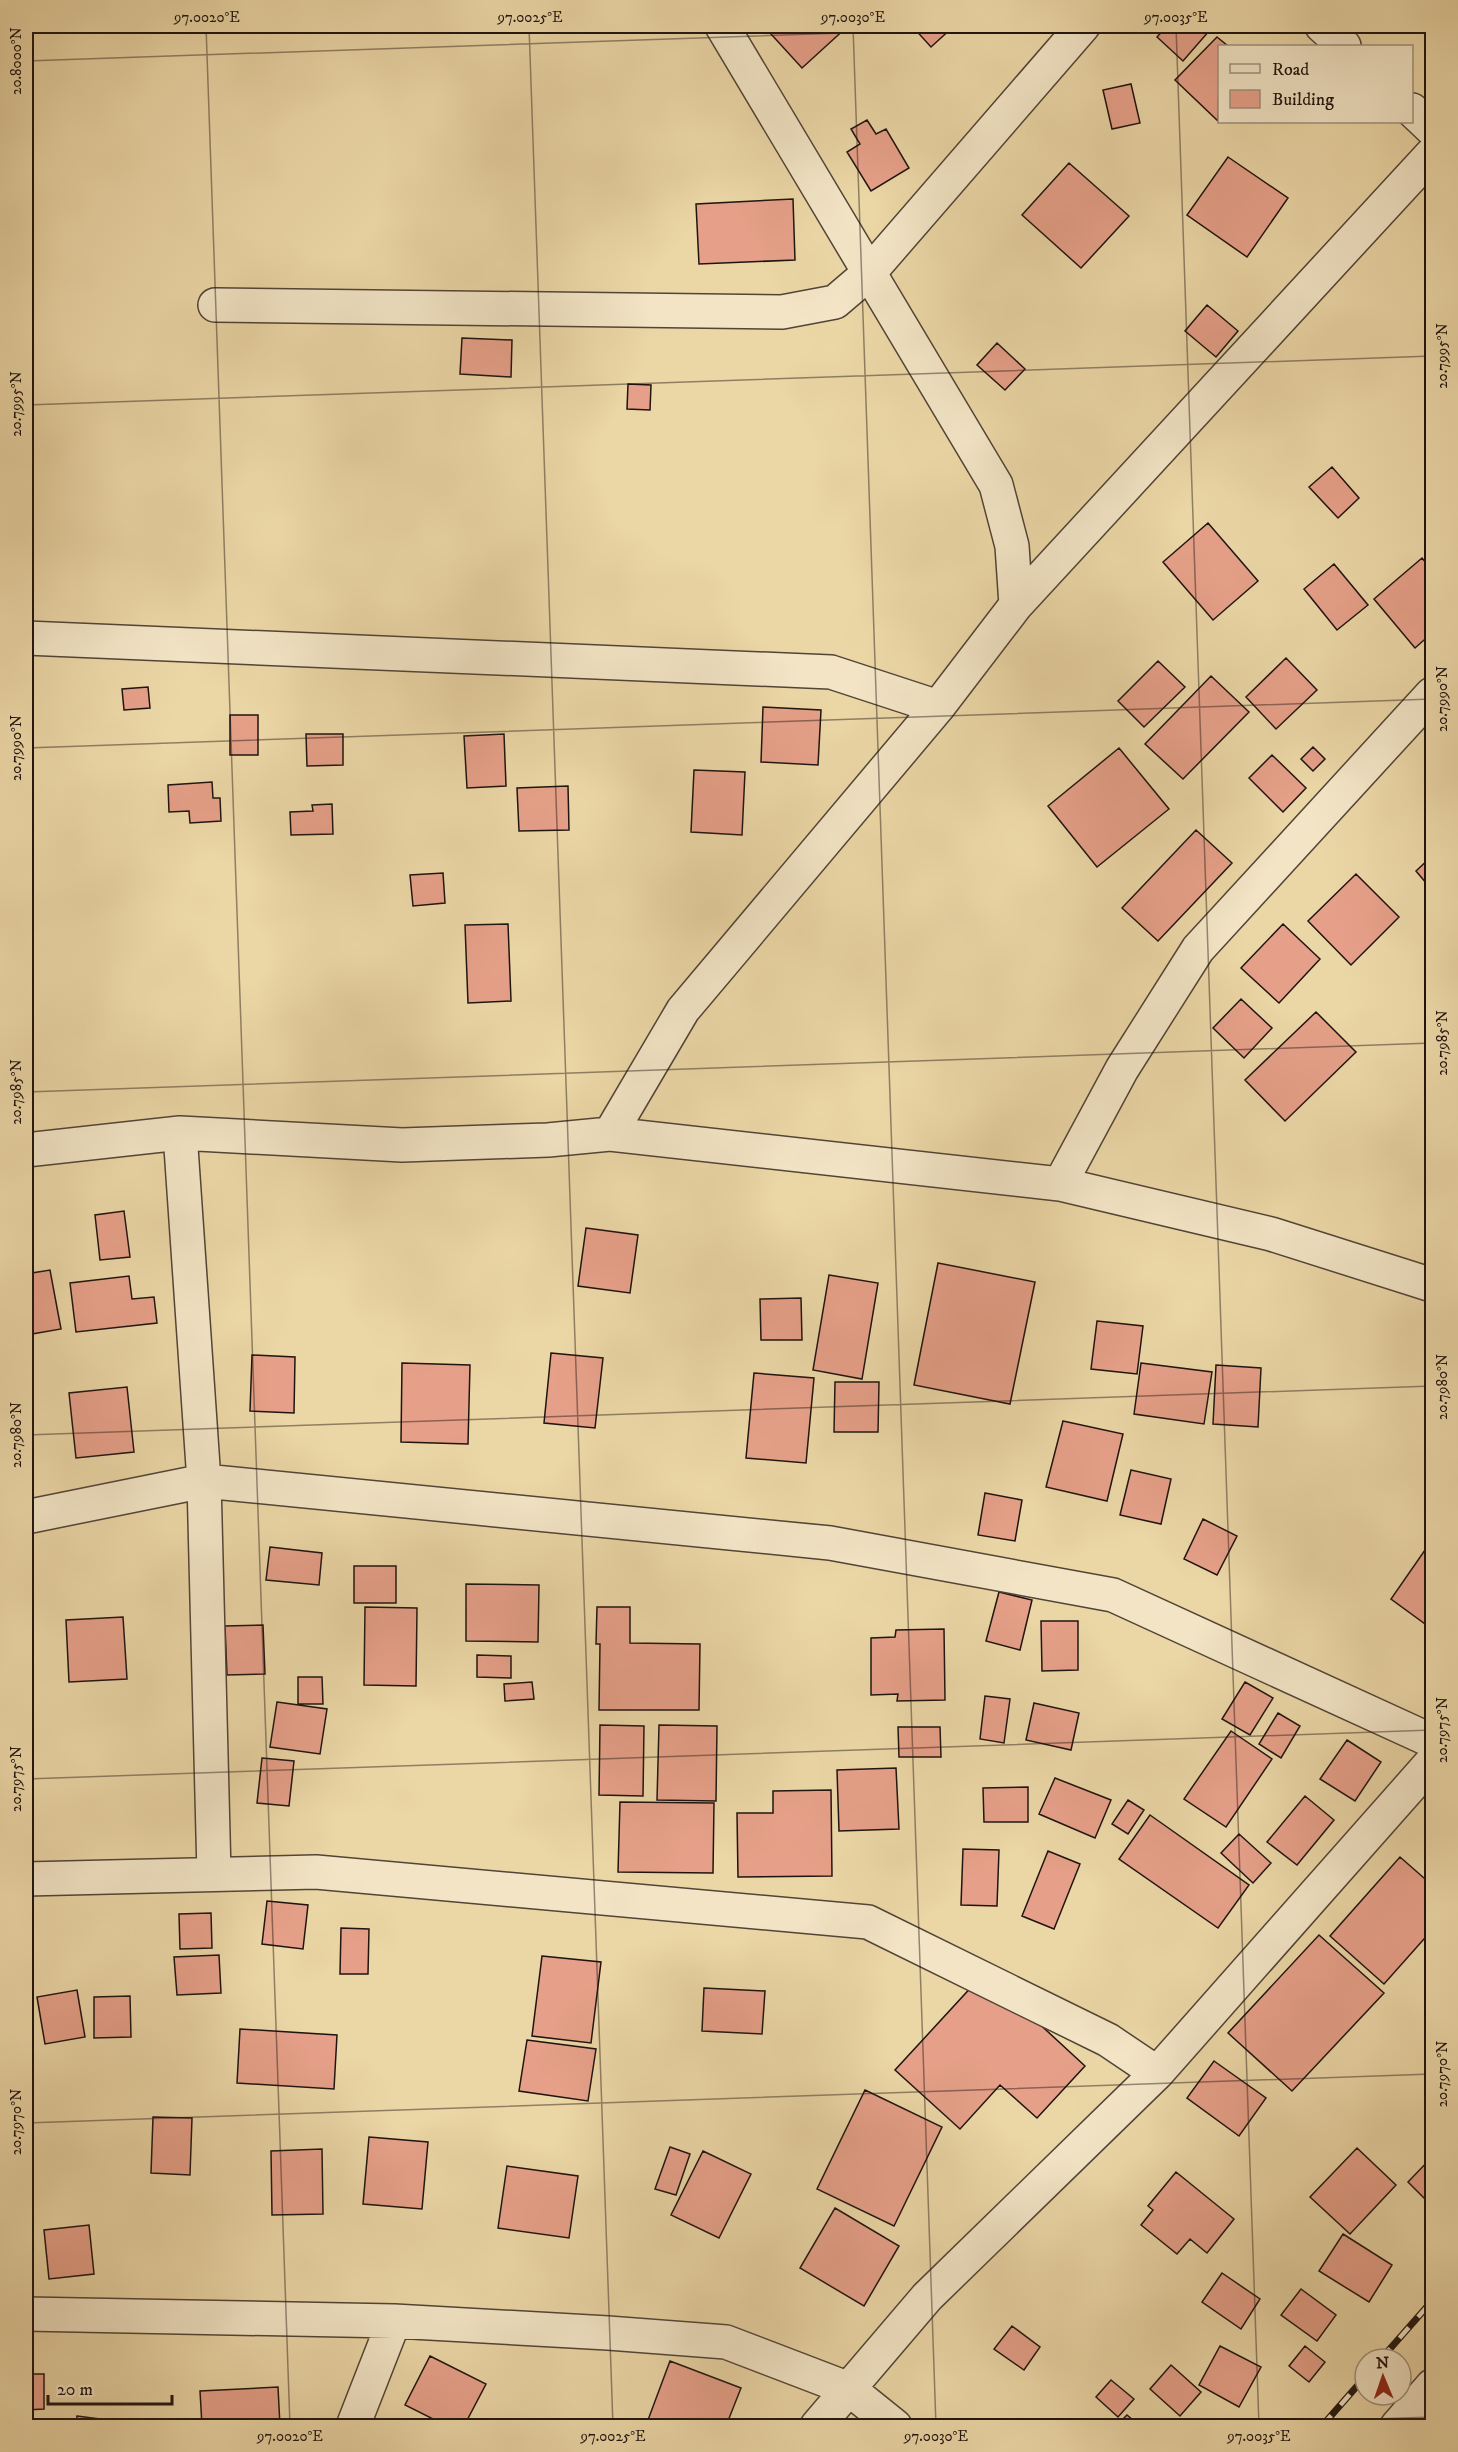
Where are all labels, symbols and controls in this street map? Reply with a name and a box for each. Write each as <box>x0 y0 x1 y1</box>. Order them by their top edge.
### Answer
text: 97.0020°E <box>173 8 240 27</box>
text: 97.0025°E <box>496 8 563 27</box>
text: 97.0030°E <box>820 8 885 27</box>
text: 97.0035°E <box>1143 8 1208 27</box>
text: 20.8000°N <box>7 27 26 95</box>
legend <box>1218 45 1413 123</box>
text: Road <box>1272 59 1309 81</box>
text: Building <box>1272 89 1334 111</box>
text: 20.7995°N <box>1433 323 1452 389</box>
text: 20.7995°N <box>7 371 26 437</box>
text: 20.7990°N <box>1433 666 1452 732</box>
text: 20.7990°N <box>7 715 26 781</box>
text: 20.7985°N <box>1433 1010 1452 1076</box>
text: 20.7985°N <box>7 1059 26 1125</box>
text: 20.7980°N <box>1433 1354 1452 1420</box>
text: 20.7980°N <box>7 1402 26 1468</box>
text: 20.7975°N <box>1433 1697 1452 1763</box>
text: 20.7975°N <box>7 1746 26 1812</box>
text: 20.7970°N <box>1433 2041 1452 2107</box>
text: 20.7970°N <box>7 2089 26 2155</box>
north arrow <box>1353 2347 1413 2407</box>
text: N <box>1376 2353 1389 2373</box>
scale bar <box>48 2368 172 2406</box>
text: 20 m <box>57 2379 93 2401</box>
text: 97.0020°E <box>256 2427 323 2446</box>
text: 97.0025°E <box>579 2427 646 2446</box>
text: 97.0030°E <box>903 2427 968 2446</box>
text: 97.0035°E <box>1226 2427 1291 2446</box>

